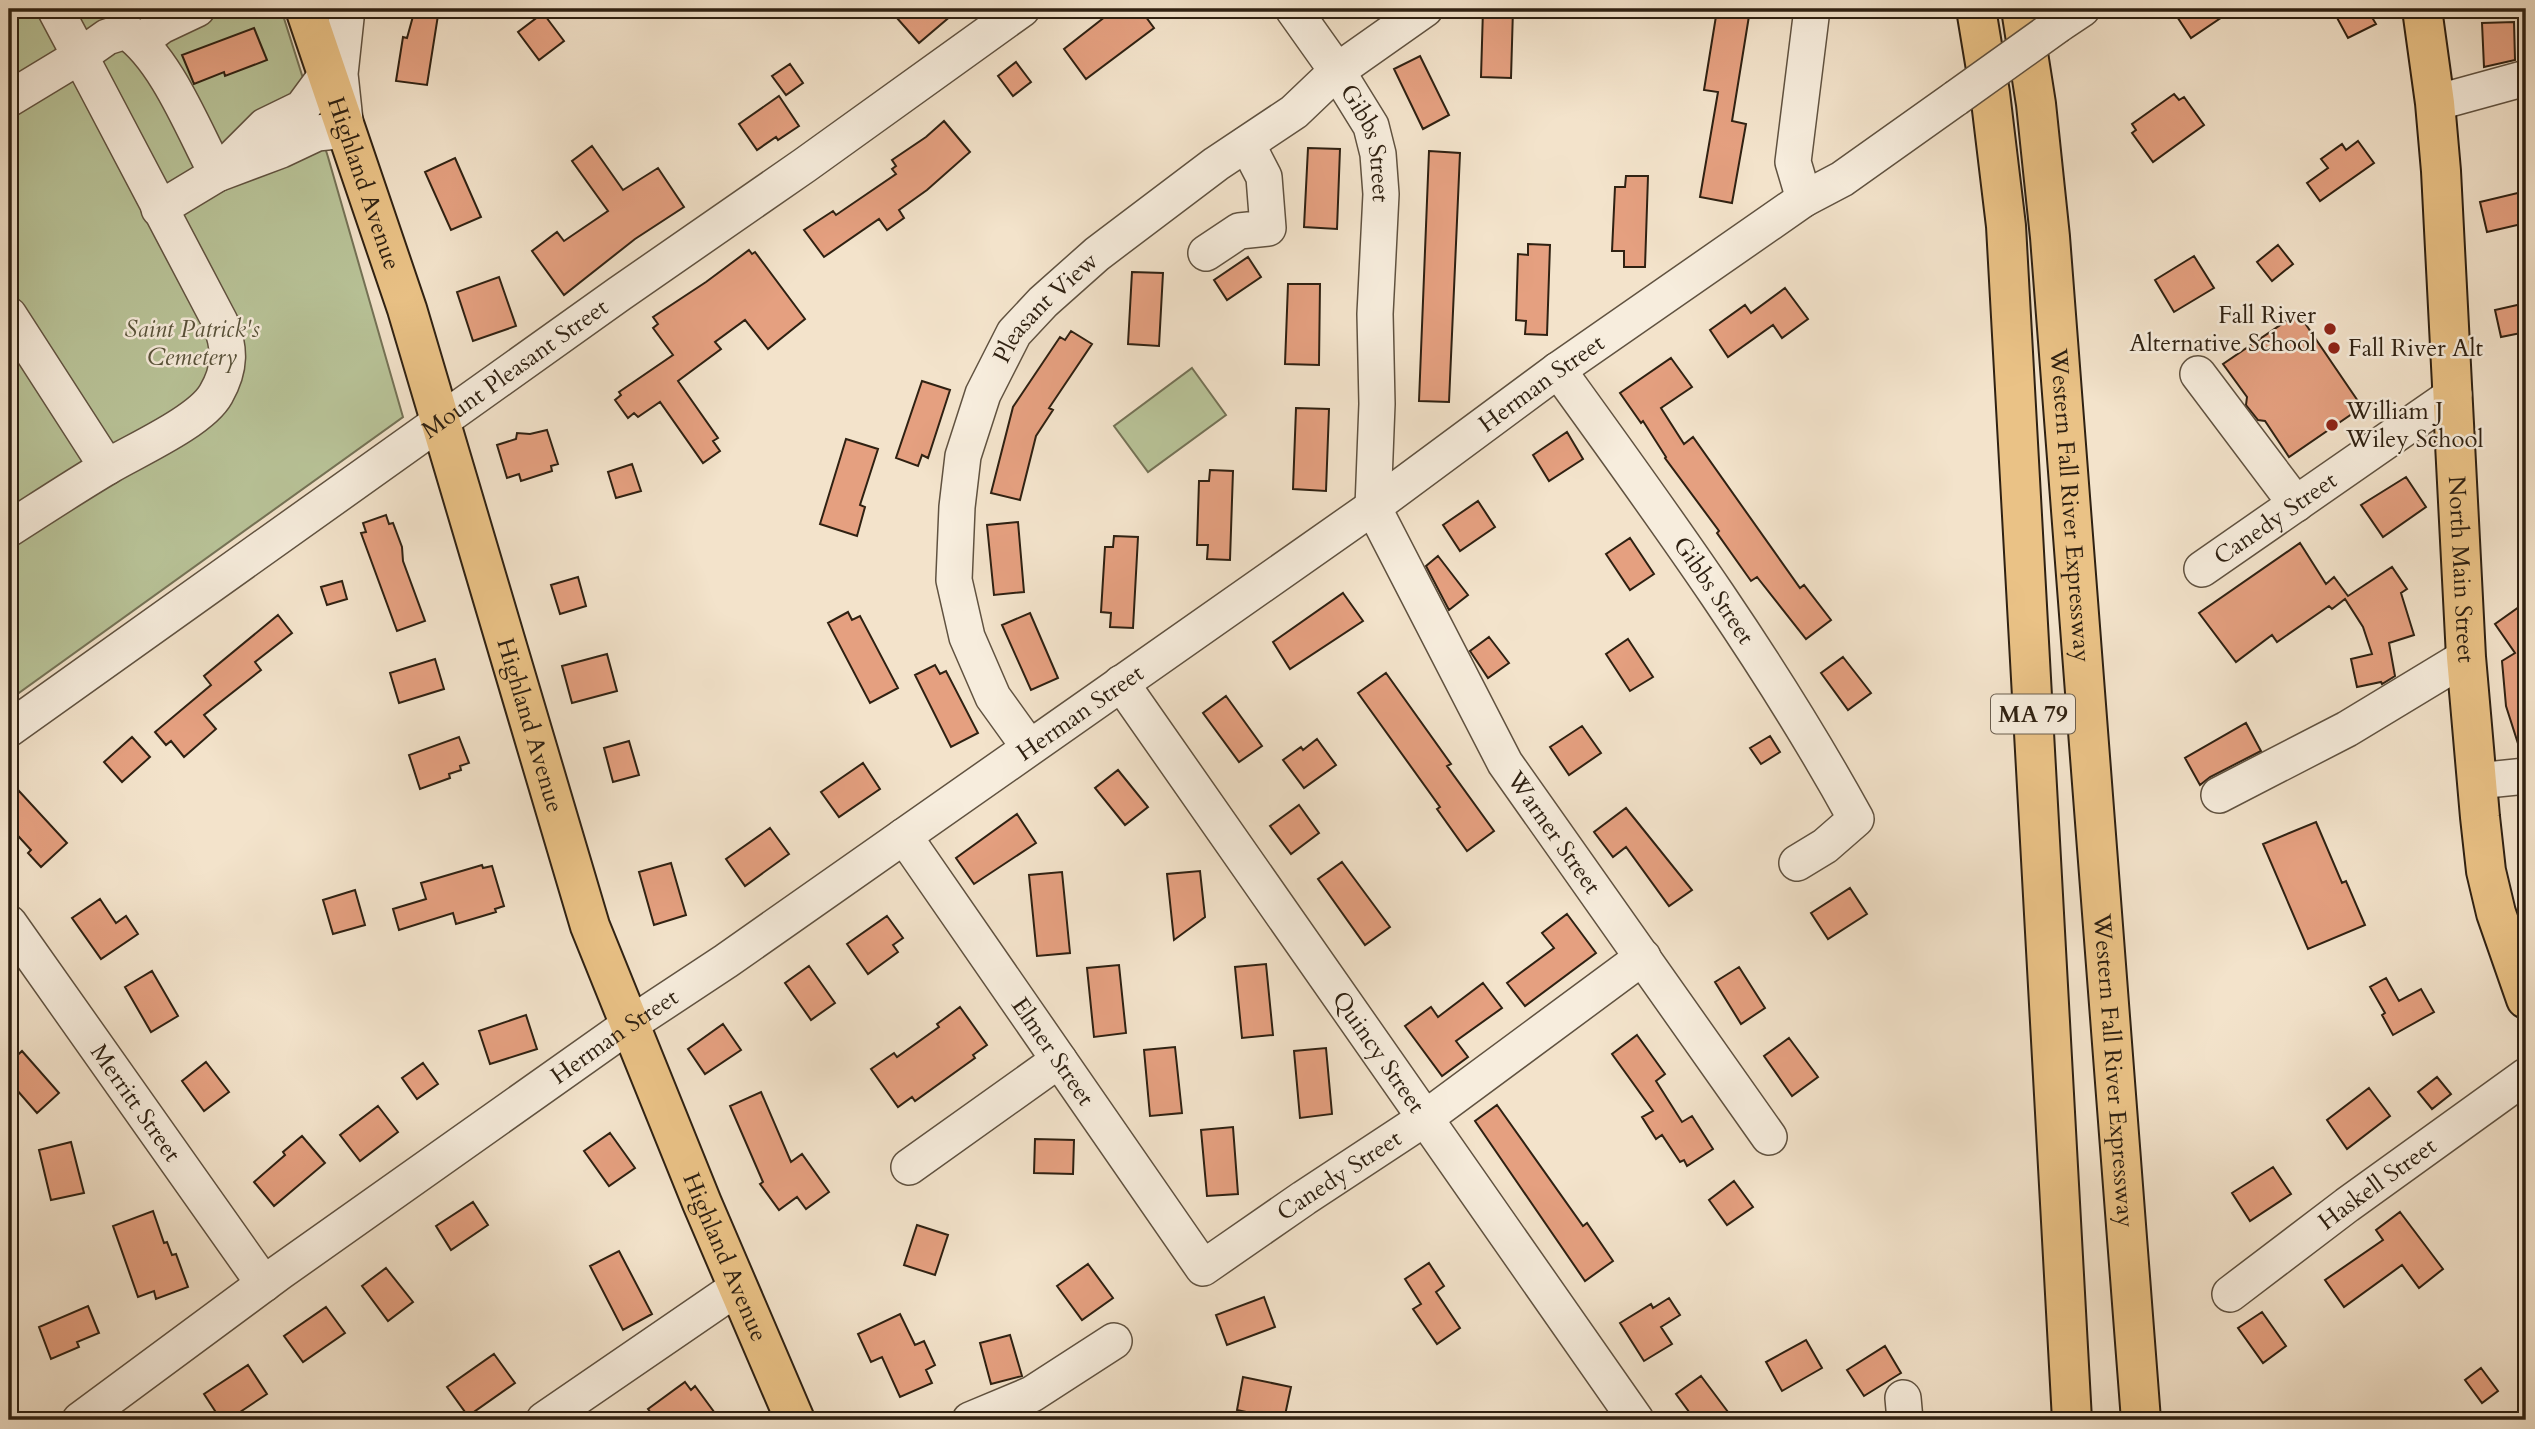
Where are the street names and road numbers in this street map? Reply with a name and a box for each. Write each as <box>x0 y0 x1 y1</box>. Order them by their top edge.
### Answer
street label: Gibbs Street <box>1332 78 1398 203</box>
street label: Highland Avenue <box>320 92 409 274</box>
street label: Pleasant View <box>985 244 1105 369</box>
street label: Mount Pleasant Street <box>415 290 615 446</box>
street label: Herman Street <box>1472 326 1611 440</box>
street label: Western Fall River Expressway <box>2042 346 2099 664</box>
street label: Canedy Street <box>2207 464 2344 573</box>
street label: North Main Street <box>2440 475 2483 665</box>
street label: Gibbs Street <box>1666 530 1763 651</box>
street label: Highland Avenue <box>489 634 572 816</box>
street label: Herman Street <box>1010 656 1150 769</box>
road number: MA 79 <box>1991 694 2075 734</box>
street label: Warner Street <box>1499 764 1609 901</box>
street label: Western Fall River Expressway <box>2086 911 2143 1229</box>
street label: Herman Street <box>544 980 685 1092</box>
street label: Quincy Street <box>1325 984 1433 1120</box>
street label: Elmer Street <box>1004 991 1103 1113</box>
street label: Merritt Street <box>83 1037 189 1169</box>
street label: Canedy Street <box>1270 1122 1408 1229</box>
street label: Haskell Street <box>2311 1129 2443 1238</box>
street label: Highland Avenue <box>675 1168 776 1347</box>

